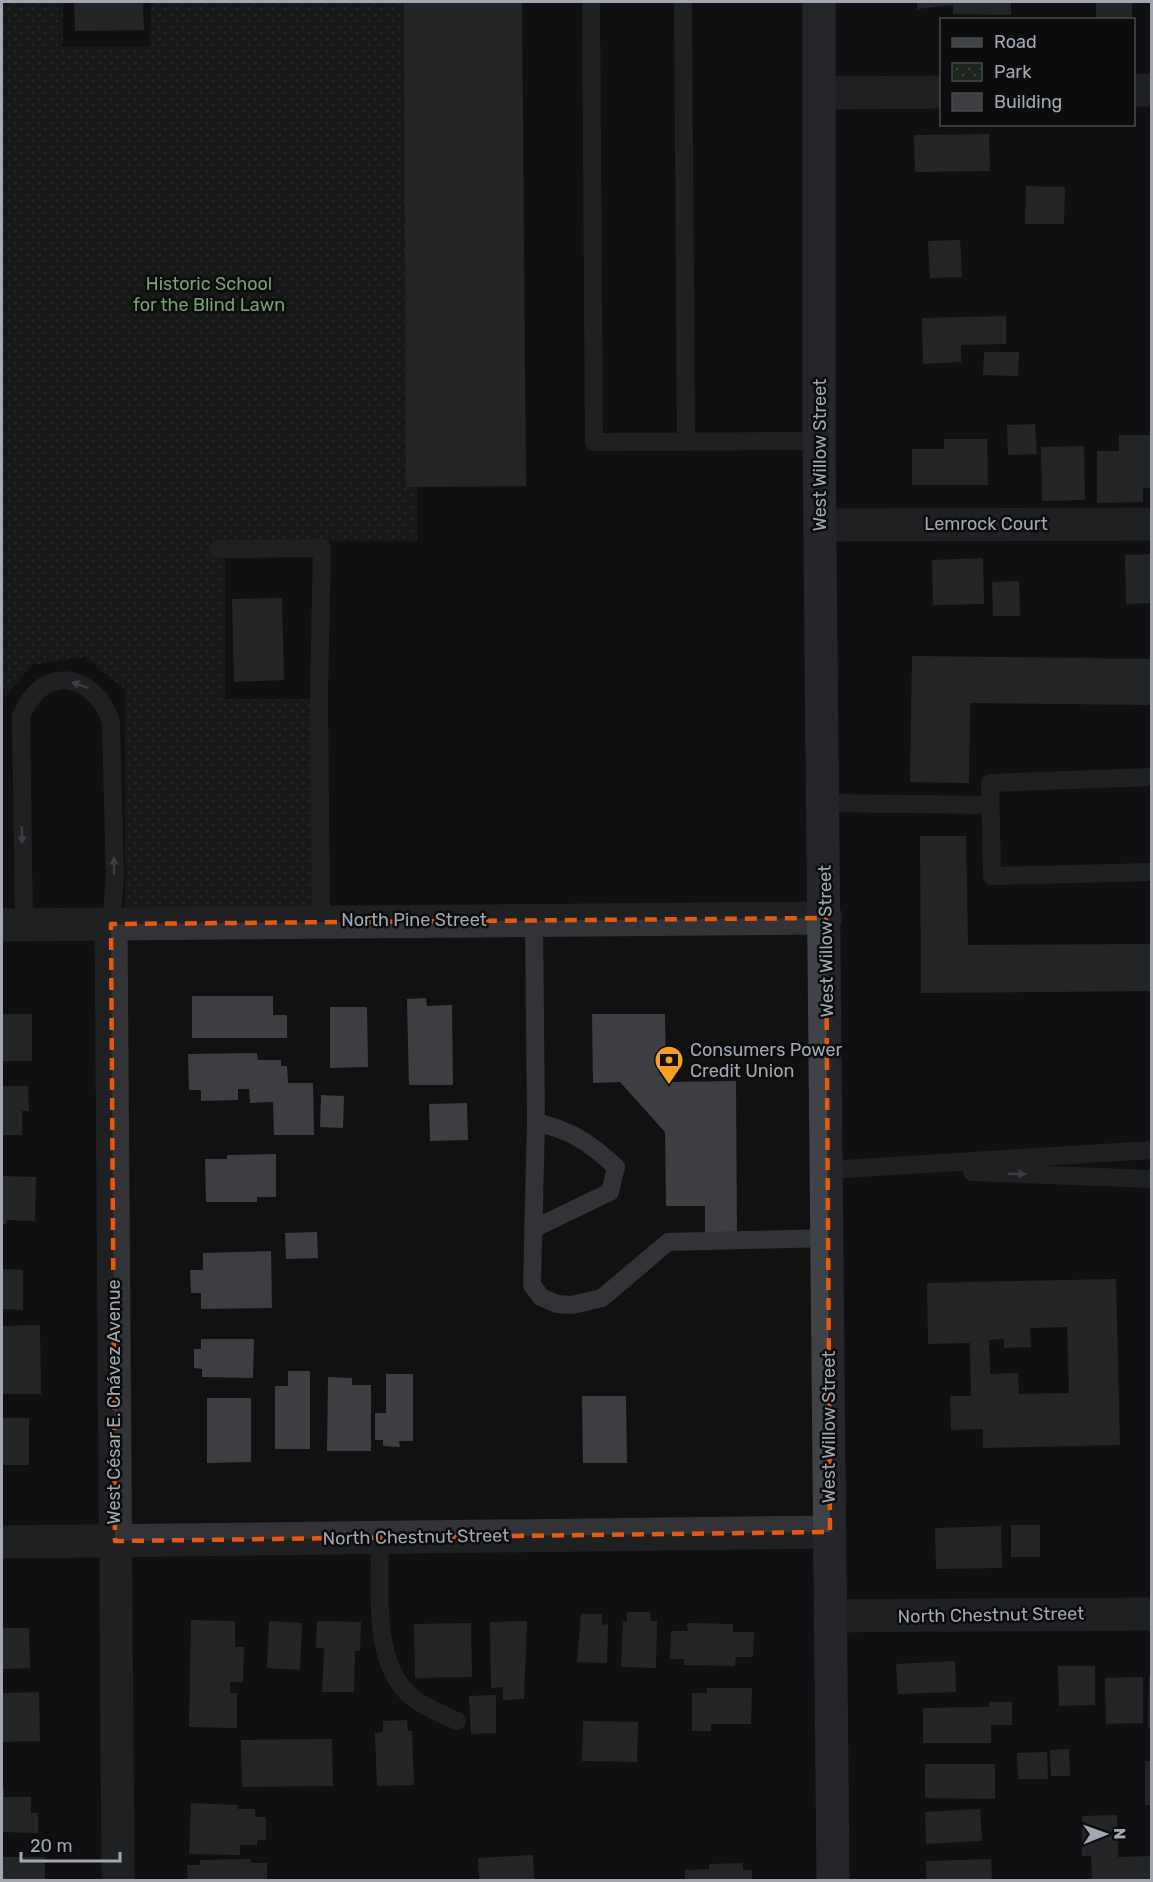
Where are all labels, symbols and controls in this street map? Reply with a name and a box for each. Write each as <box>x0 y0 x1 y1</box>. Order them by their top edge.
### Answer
legend <box>940 18 1135 126</box>
text: Road <box>994 31 1037 53</box>
text: Park <box>994 61 1032 83</box>
text: Building <box>994 91 1062 113</box>
park label: Historic School for the Blind Lawn <box>133 273 285 316</box>
street label: West Willow Street <box>809 379 831 531</box>
street label: Lemrock Court <box>924 513 1048 535</box>
one-way arrow <box>71 680 89 690</box>
one-way arrow <box>18 825 27 844</box>
one-way arrow <box>110 856 119 875</box>
street label: West Willow Street <box>814 865 838 1017</box>
street label: North Pine Street <box>341 909 487 931</box>
place label: Consumers Power Credit Union <box>690 1039 843 1082</box>
bank icon: Consumers Power Credit Union <box>653 1044 685 1086</box>
one-way arrow <box>1008 1169 1027 1178</box>
street label: West César E. Chávez Avenue <box>103 1279 125 1525</box>
street label: West Willow Street <box>818 1351 840 1503</box>
street label: North Chestnut Street <box>323 1524 509 1550</box>
street label: North Chestnut Street <box>898 1602 1084 1628</box>
north arrow <box>1075 1804 1135 1864</box>
scale bar <box>21 1825 120 1863</box>
text: N <box>1110 1828 1129 1840</box>
text: 20 m <box>30 1835 72 1857</box>

